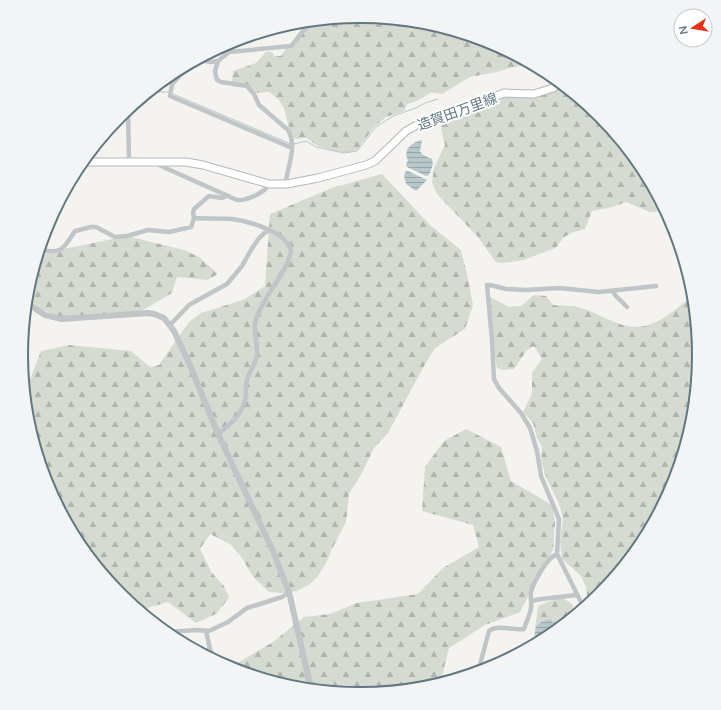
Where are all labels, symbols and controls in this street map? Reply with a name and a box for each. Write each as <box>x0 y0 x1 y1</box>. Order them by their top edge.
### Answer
north arrow <box>673 8 713 48</box>
text: N <box>675 25 690 36</box>
street label: 造賀田万里線 <box>415 89 499 133</box>

